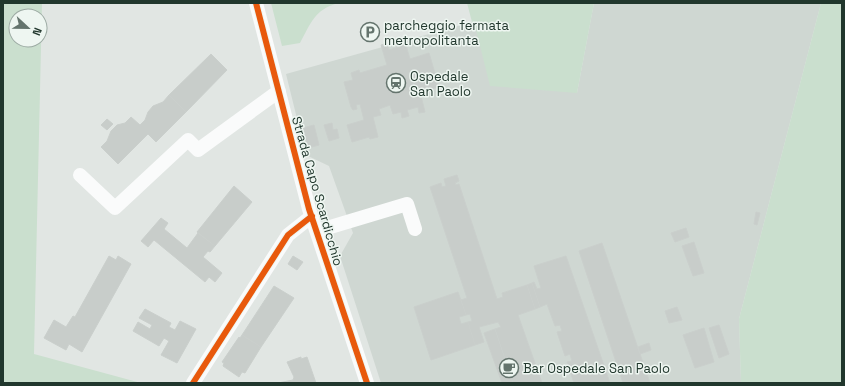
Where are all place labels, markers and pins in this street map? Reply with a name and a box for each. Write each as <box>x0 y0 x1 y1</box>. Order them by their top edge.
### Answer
place label: parcheggio fermata metropolitanta <box>384 17 509 49</box>
parking icon: parcheggio fermata metropolitanta <box>359 21 381 43</box>
place label: Ospedale San Paolo <box>410 68 471 100</box>
station icon: Ospedale San Paolo <box>385 72 407 94</box>
cafe icon: Bar Ospedale San Paolo <box>498 357 520 379</box>
place label: Bar Ospedale San Paolo <box>523 360 670 377</box>

